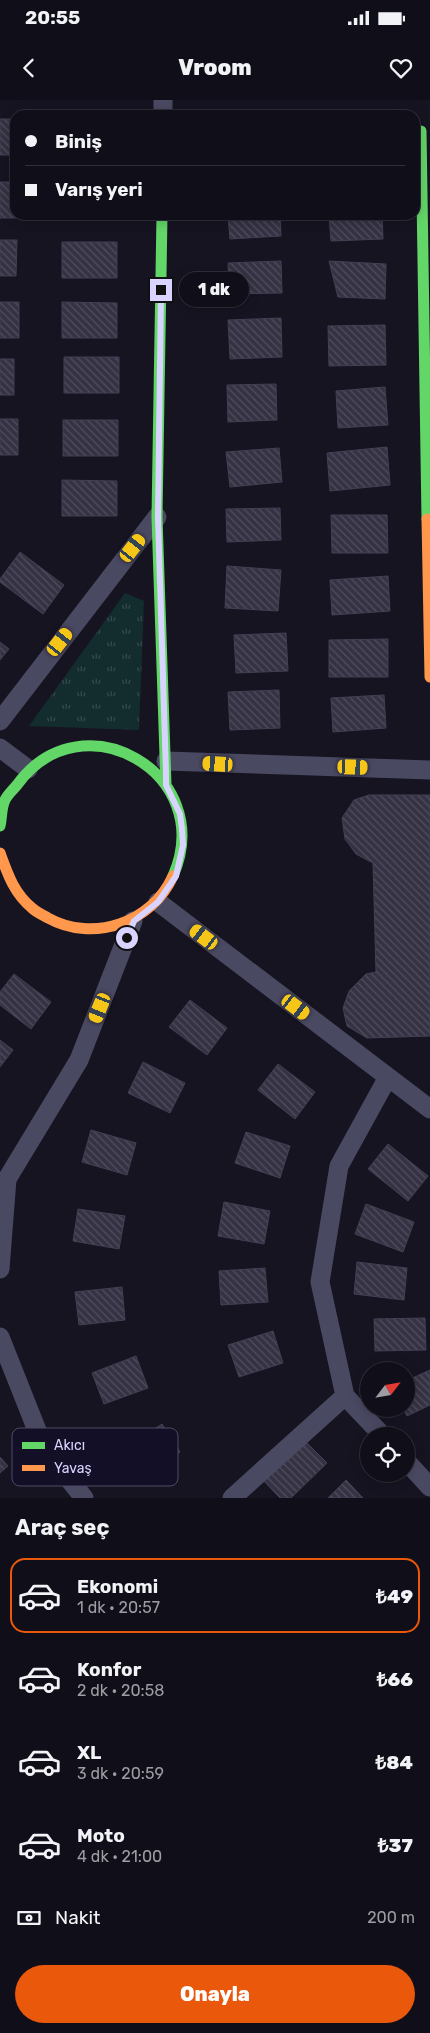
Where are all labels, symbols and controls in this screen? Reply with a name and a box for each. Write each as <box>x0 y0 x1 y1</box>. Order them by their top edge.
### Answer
text: 20:55 <box>25 6 80 29</box>
icon: back <box>15 54 43 82</box>
text: Vroom <box>178 54 252 81</box>
icon: heart <box>387 54 415 82</box>
text: Biniş <box>55 130 102 153</box>
text: Varış yeri <box>55 178 143 201</box>
callout: 1 dk <box>178 272 248 308</box>
route end <box>150 279 172 301</box>
text: 1 dk <box>198 280 230 299</box>
car <box>117 532 148 564</box>
car <box>44 626 75 658</box>
car <box>202 756 233 772</box>
car <box>337 759 368 775</box>
car <box>187 922 220 952</box>
route start <box>116 927 138 949</box>
car <box>87 991 112 1025</box>
car <box>279 992 312 1022</box>
north arrow <box>360 1362 415 1418</box>
map controls <box>360 1362 415 1482</box>
button: locate <box>360 1427 415 1482</box>
legend <box>12 1428 178 1486</box>
text: Akıcı <box>54 1437 85 1454</box>
text: Yavaş <box>54 1460 92 1477</box>
text: Araç seç <box>15 1514 109 1541</box>
icon: car <box>17 1573 62 1618</box>
text: Ekonomi <box>77 1575 158 1598</box>
text: ₺49 <box>376 1585 413 1608</box>
text: 1 dk · 20:57 <box>77 1598 160 1617</box>
icon: car <box>17 1656 62 1701</box>
text: Konfor <box>77 1658 141 1681</box>
text: ₺66 <box>377 1668 413 1691</box>
text: 2 dk · 20:58 <box>77 1681 164 1700</box>
icon: car <box>17 1739 62 1784</box>
text: XL <box>77 1741 101 1764</box>
text: ₺84 <box>375 1751 413 1774</box>
text: 3 dk · 20:59 <box>77 1764 164 1783</box>
icon: car <box>17 1822 62 1867</box>
text: Moto <box>77 1824 125 1847</box>
text: ₺37 <box>378 1834 413 1857</box>
text: 4 dk · 21:00 <box>77 1847 162 1866</box>
icon: cash <box>15 1904 43 1932</box>
text: Nakit <box>55 1906 101 1929</box>
text: 200 m <box>367 1908 415 1927</box>
button: Onayla <box>15 1965 415 2023</box>

